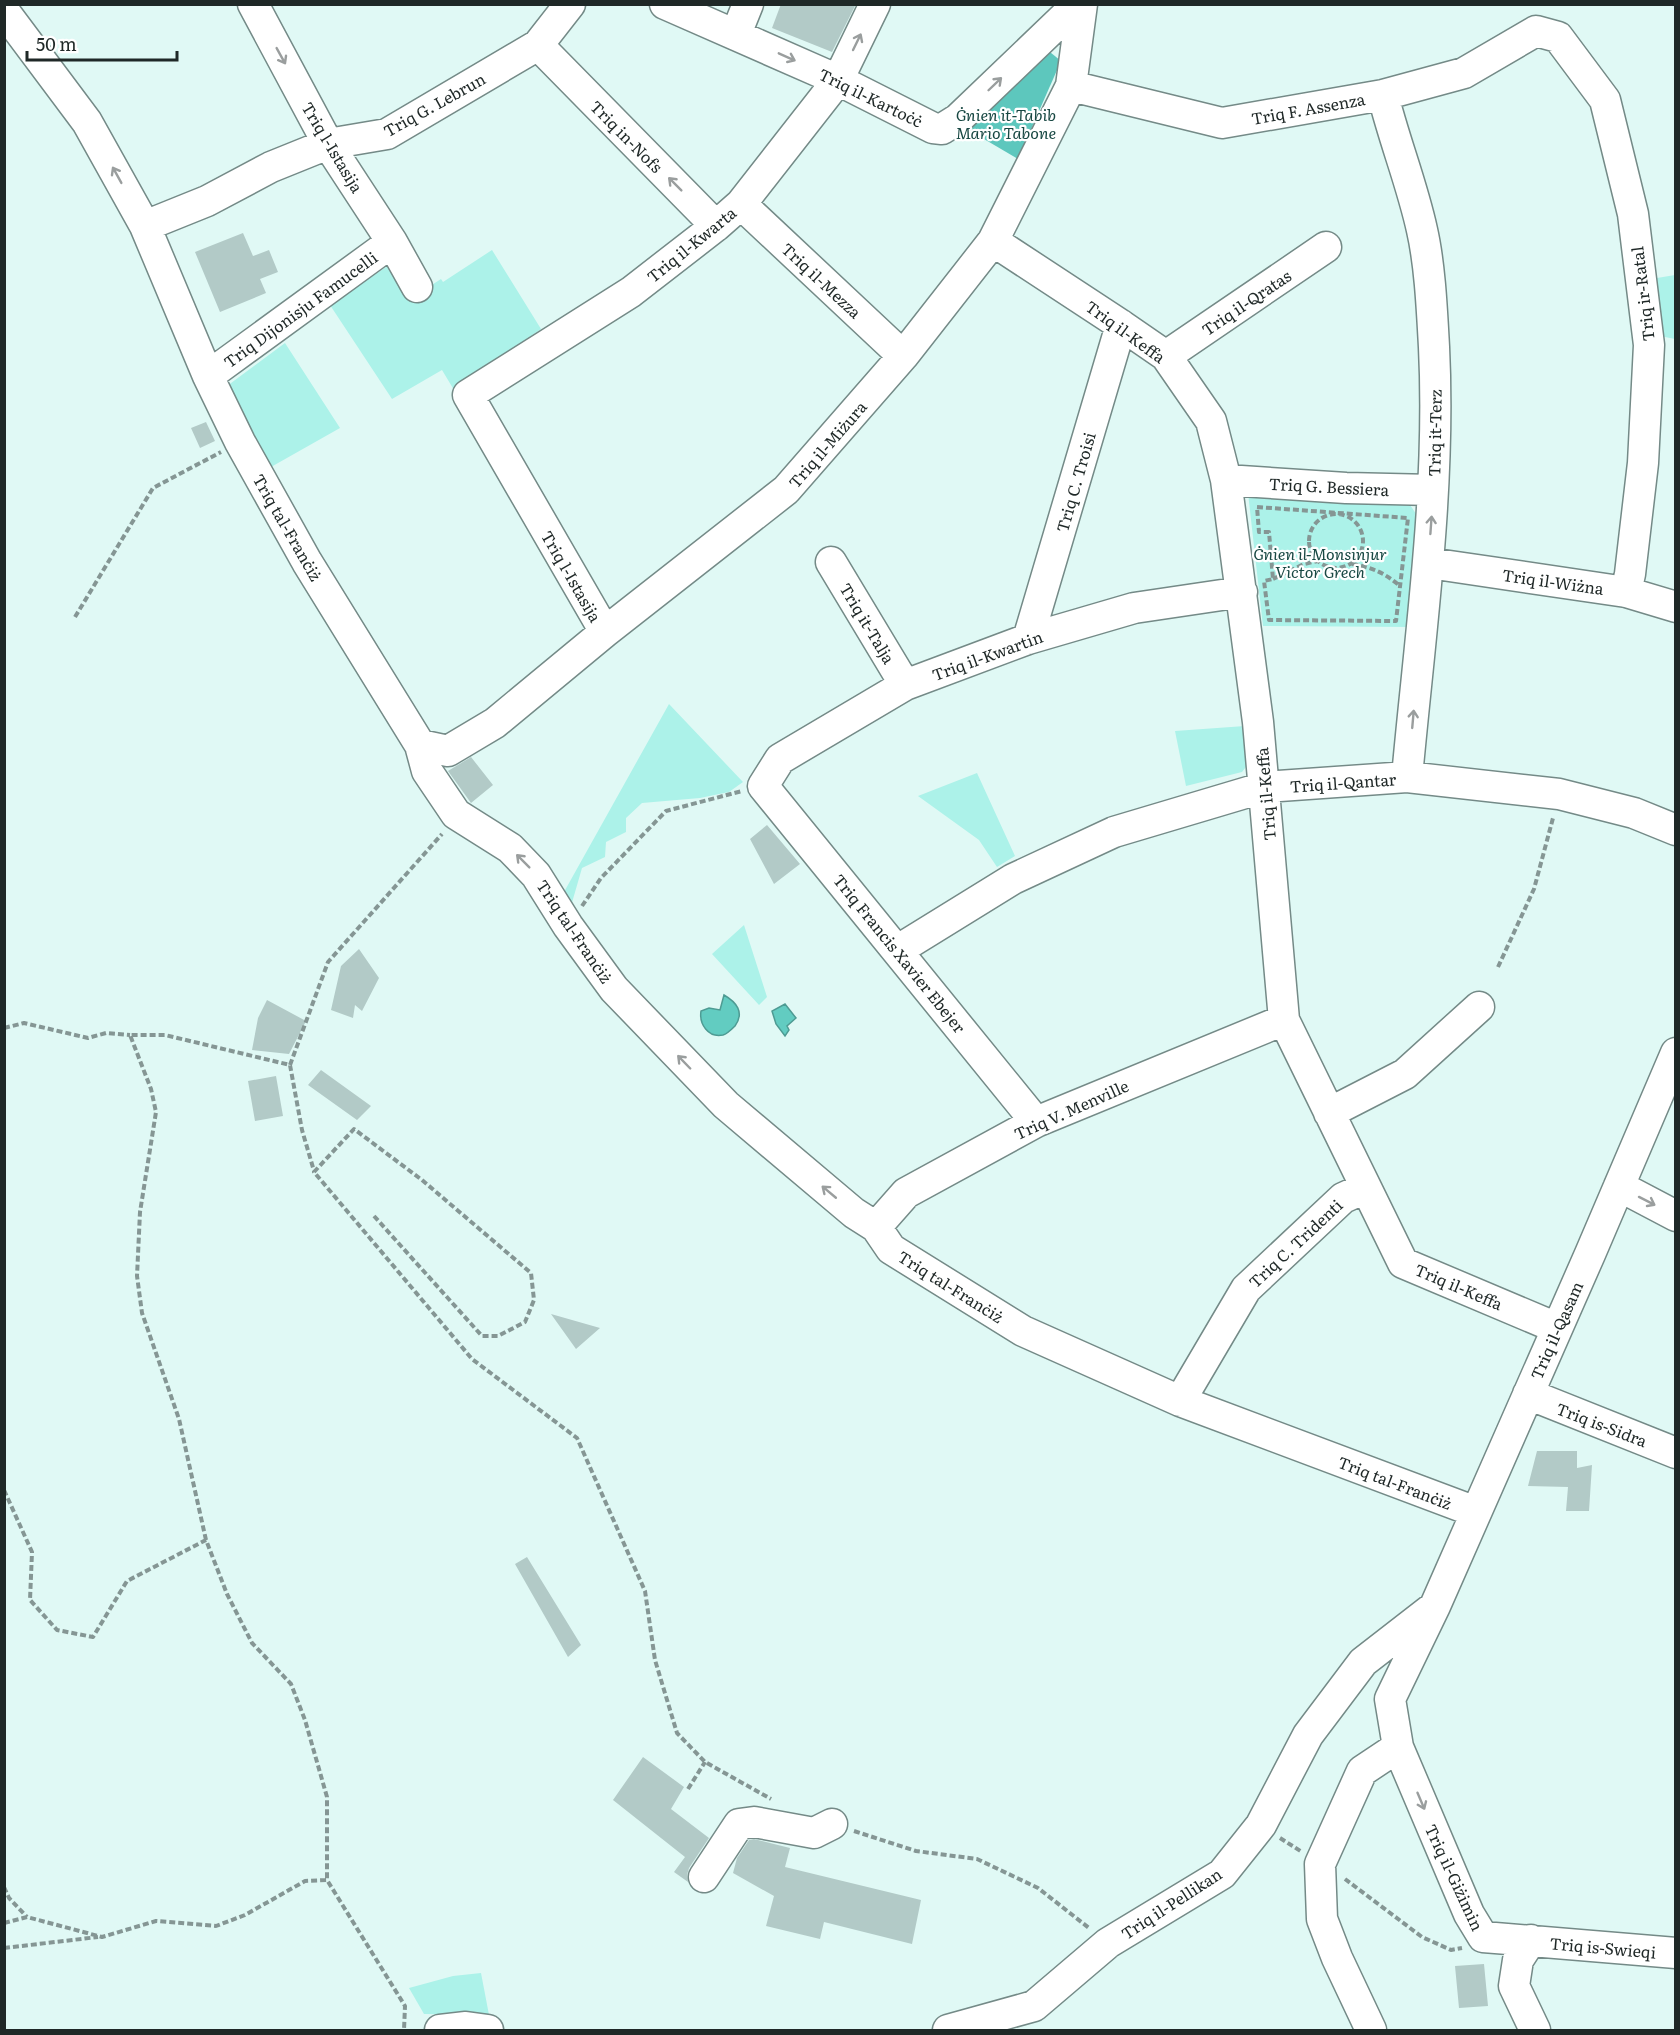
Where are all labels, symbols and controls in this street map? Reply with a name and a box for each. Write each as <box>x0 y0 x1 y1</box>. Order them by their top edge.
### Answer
scale bar <box>27 24 177 62</box>
text: 50 m <box>36 30 77 57</box>
one-way arrow <box>851 34 863 52</box>
one-way arrow <box>275 47 287 64</box>
one-way arrow <box>778 53 796 64</box>
street label: Triq il-Kartoċċ <box>815 61 927 133</box>
street label: Triq G. Lebrun <box>379 66 490 142</box>
one-way arrow <box>987 77 1002 91</box>
street label: Triq F. Assenza <box>1249 86 1367 130</box>
street label: Triq in-Nofs <box>585 94 669 178</box>
street label: Triq l-Istasija <box>296 97 370 197</box>
park label: Ġnien it-Tabib Mario Tabone <box>956 102 1056 144</box>
one-way arrow <box>111 167 123 184</box>
one-way arrow <box>668 177 682 192</box>
street label: Triq il-Kwarta <box>641 200 741 288</box>
street label: Triq il-Mezza <box>777 237 868 324</box>
street label: Triq Dijonisju Famucelli <box>218 245 382 373</box>
street label: Triq ir-Ratal <box>1624 245 1660 343</box>
street label: Triq il-Qratas <box>1196 263 1296 341</box>
street label: Triq il-Keffa <box>1081 294 1171 368</box>
street label: Triq it-Terz <box>1421 389 1447 477</box>
street label: Triq il-Miżura <box>782 395 872 493</box>
street label: Triq C. Troisi <box>1049 429 1101 535</box>
street label: Triq tal-Franċiż <box>248 469 329 585</box>
street label: Triq G. Bessiera <box>1268 471 1390 501</box>
one-way arrow <box>1425 515 1436 535</box>
street label: Triq l-Istasija <box>536 526 608 627</box>
park label: Ġnien il-Monsinjur Victor Grech <box>1253 541 1387 583</box>
street label: Triq il-Wiżna <box>1501 562 1606 600</box>
street label: Triq it-Talja <box>834 578 902 668</box>
street label: Triq il-Kwartin <box>928 624 1046 686</box>
one-way arrow <box>1408 709 1419 729</box>
street label: Triq il-Keffa <box>1249 746 1281 842</box>
street label: Triq il-Qantar <box>1289 766 1397 798</box>
one-way arrow <box>516 854 531 869</box>
street label: Triq Francis Xavier Ebejer <box>828 868 972 1038</box>
street label: Triq tal-Franċiż <box>531 874 619 988</box>
one-way arrow <box>677 1054 691 1069</box>
street label: Triq V. Menville <box>1010 1073 1132 1145</box>
one-way arrow <box>822 1185 837 1199</box>
street label: Triq C. Tridenti <box>1243 1193 1347 1293</box>
one-way arrow <box>1638 1196 1656 1207</box>
street label: Triq tal-Franċiż <box>894 1244 1009 1328</box>
street label: Triq il-Keffa <box>1411 1257 1507 1315</box>
street label: Triq il-Qasam <box>1524 1277 1589 1383</box>
street label: Triq is-Sidra <box>1553 1396 1651 1452</box>
street label: Triq tal-Franċiż <box>1335 1449 1456 1515</box>
one-way arrow <box>1416 1791 1427 1809</box>
street label: Triq il-Giżimin <box>1420 1820 1490 1935</box>
street label: Triq il-Pellikan <box>1116 1861 1227 1945</box>
street label: Triq is-Swieqi <box>1549 1930 1657 1964</box>

